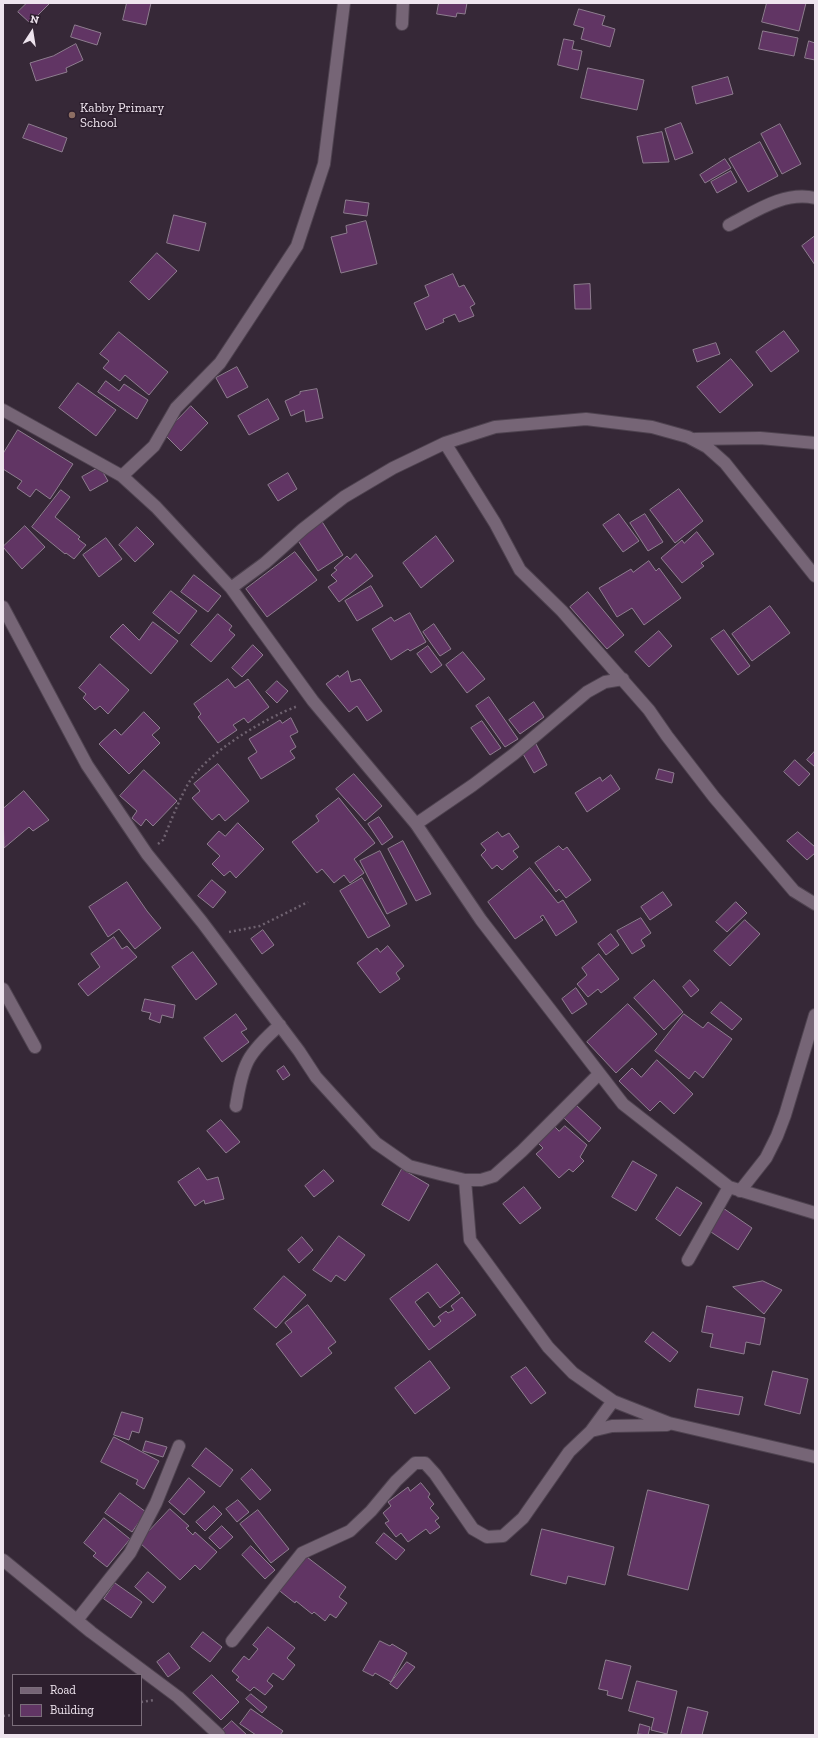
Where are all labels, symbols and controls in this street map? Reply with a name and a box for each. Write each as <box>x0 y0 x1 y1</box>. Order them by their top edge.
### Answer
north arrow <box>12 12 52 52</box>
text: N <box>29 13 40 27</box>
place label: Kabby Primary School <box>80 100 164 131</box>
marker: Kabby Primary School <box>67 110 77 120</box>
legend <box>12 1674 142 1726</box>
text: Road <box>50 1683 76 1697</box>
text: Building <box>50 1703 94 1717</box>

